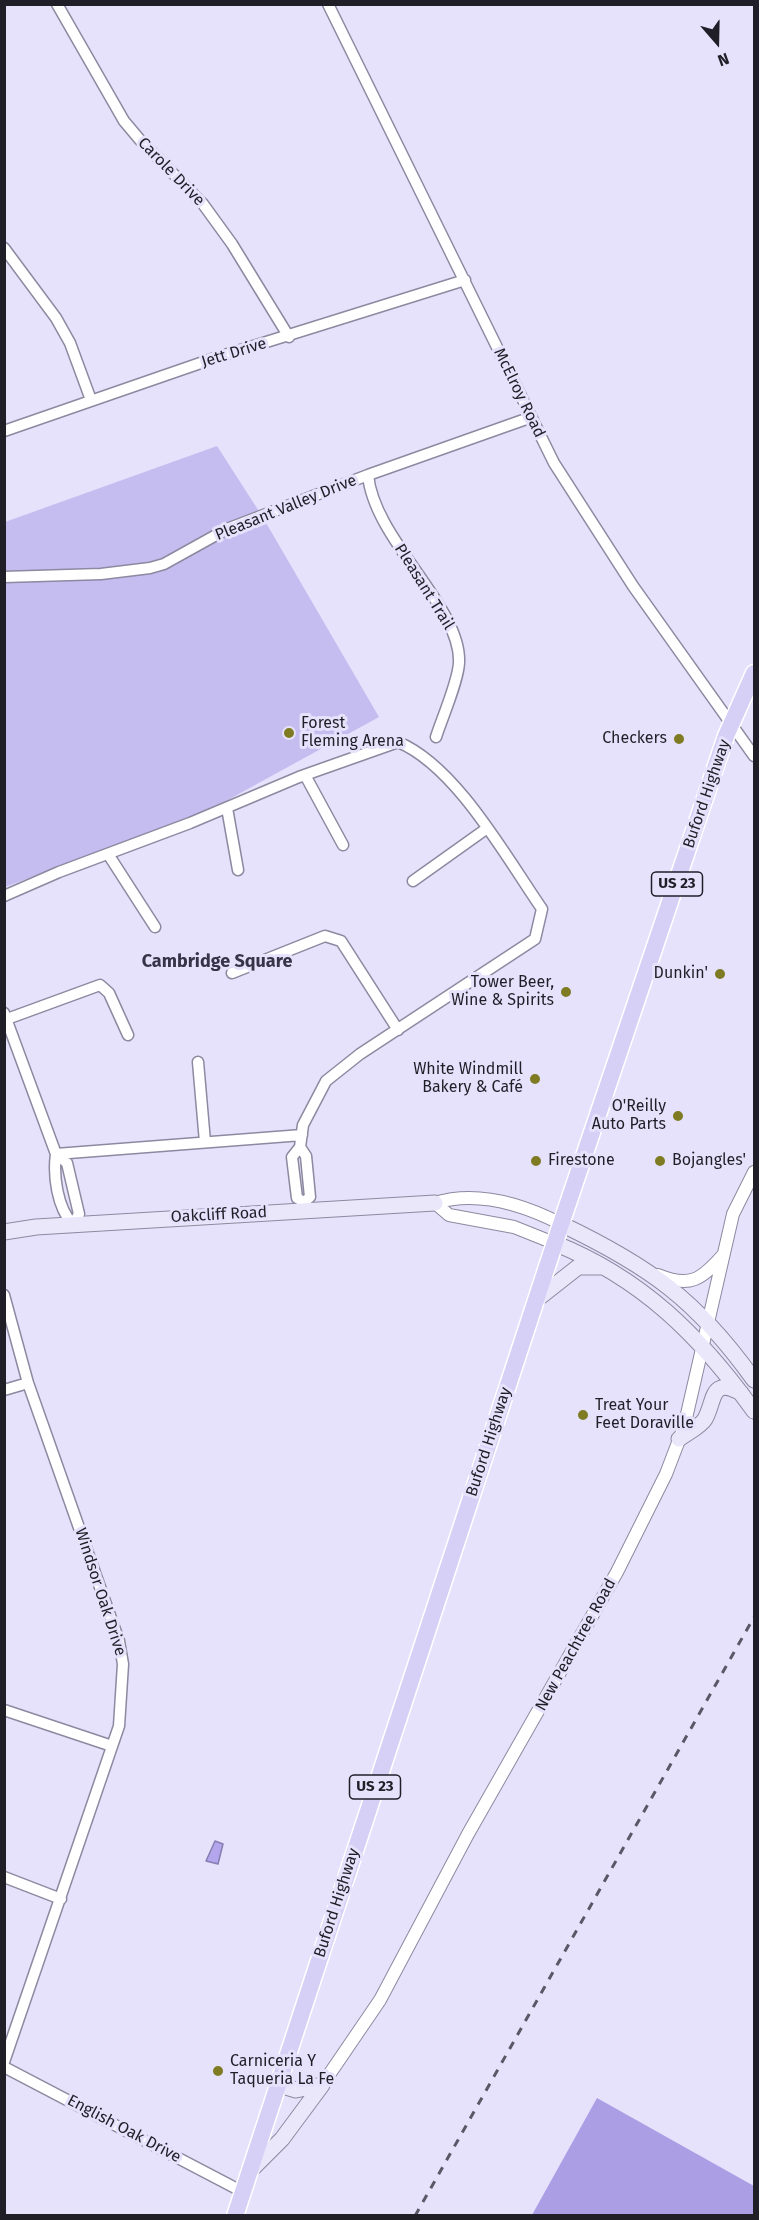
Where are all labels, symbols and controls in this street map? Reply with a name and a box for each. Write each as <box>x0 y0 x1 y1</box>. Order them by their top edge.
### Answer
north arrow <box>687 12 747 72</box>
text: N <box>715 49 732 70</box>
street label: Carole Drive <box>134 134 208 210</box>
street label: Jett Drive <box>199 334 269 372</box>
street label: McElroy Road <box>489 345 549 441</box>
street label: Pleasant Valley Drive <box>213 471 359 545</box>
street label: Pleasant Trail <box>390 541 458 633</box>
place label: Forest Fleming Arena <box>301 714 404 752</box>
marker: Forest Fleming Arena <box>282 726 296 740</box>
place label: Checkers <box>602 729 667 749</box>
marker: Checkers <box>672 732 686 746</box>
street label: Buford Highway <box>679 737 735 851</box>
road number: US 23 <box>652 872 702 896</box>
district label: Cambridge Square <box>142 951 292 973</box>
place label: Dunkin' <box>654 964 708 984</box>
marker: Dunkin' <box>713 967 727 981</box>
place label: Tower Beer, Wine & Spirits <box>451 973 554 1011</box>
marker: Tower Beer, Wine & Spirits <box>559 985 573 999</box>
place label: White Windmill Bakery & Café <box>413 1060 523 1098</box>
marker: White Windmill Bakery & Café <box>528 1072 542 1086</box>
place label: O'Reilly Auto Parts <box>592 1097 666 1135</box>
marker: O'Reilly Auto Parts <box>671 1109 685 1123</box>
place label: Firestone <box>548 1151 615 1171</box>
place label: Bojangles' <box>672 1151 746 1171</box>
marker: Firestone <box>529 1154 543 1168</box>
marker: Bojangles' <box>653 1154 667 1168</box>
street label: Oakcliff Road <box>170 1203 268 1227</box>
street label: Buford Highway <box>462 1385 516 1499</box>
place label: Treat Your Feet Doraville <box>595 1396 694 1434</box>
marker: Treat Your Feet Doraville <box>576 1408 590 1422</box>
street label: Windsor Oak Drive <box>70 1526 130 1658</box>
street label: New Peachtree Road <box>532 1575 620 1715</box>
road number: US 23 <box>350 1775 400 1799</box>
street label: Buford Highway <box>310 1846 364 1960</box>
place label: Carniceria Y Taqueria La Fe <box>230 2052 334 2090</box>
marker: Carniceria Y Taqueria La Fe <box>211 2064 225 2078</box>
street label: English Oak Drive <box>64 2091 184 2167</box>

